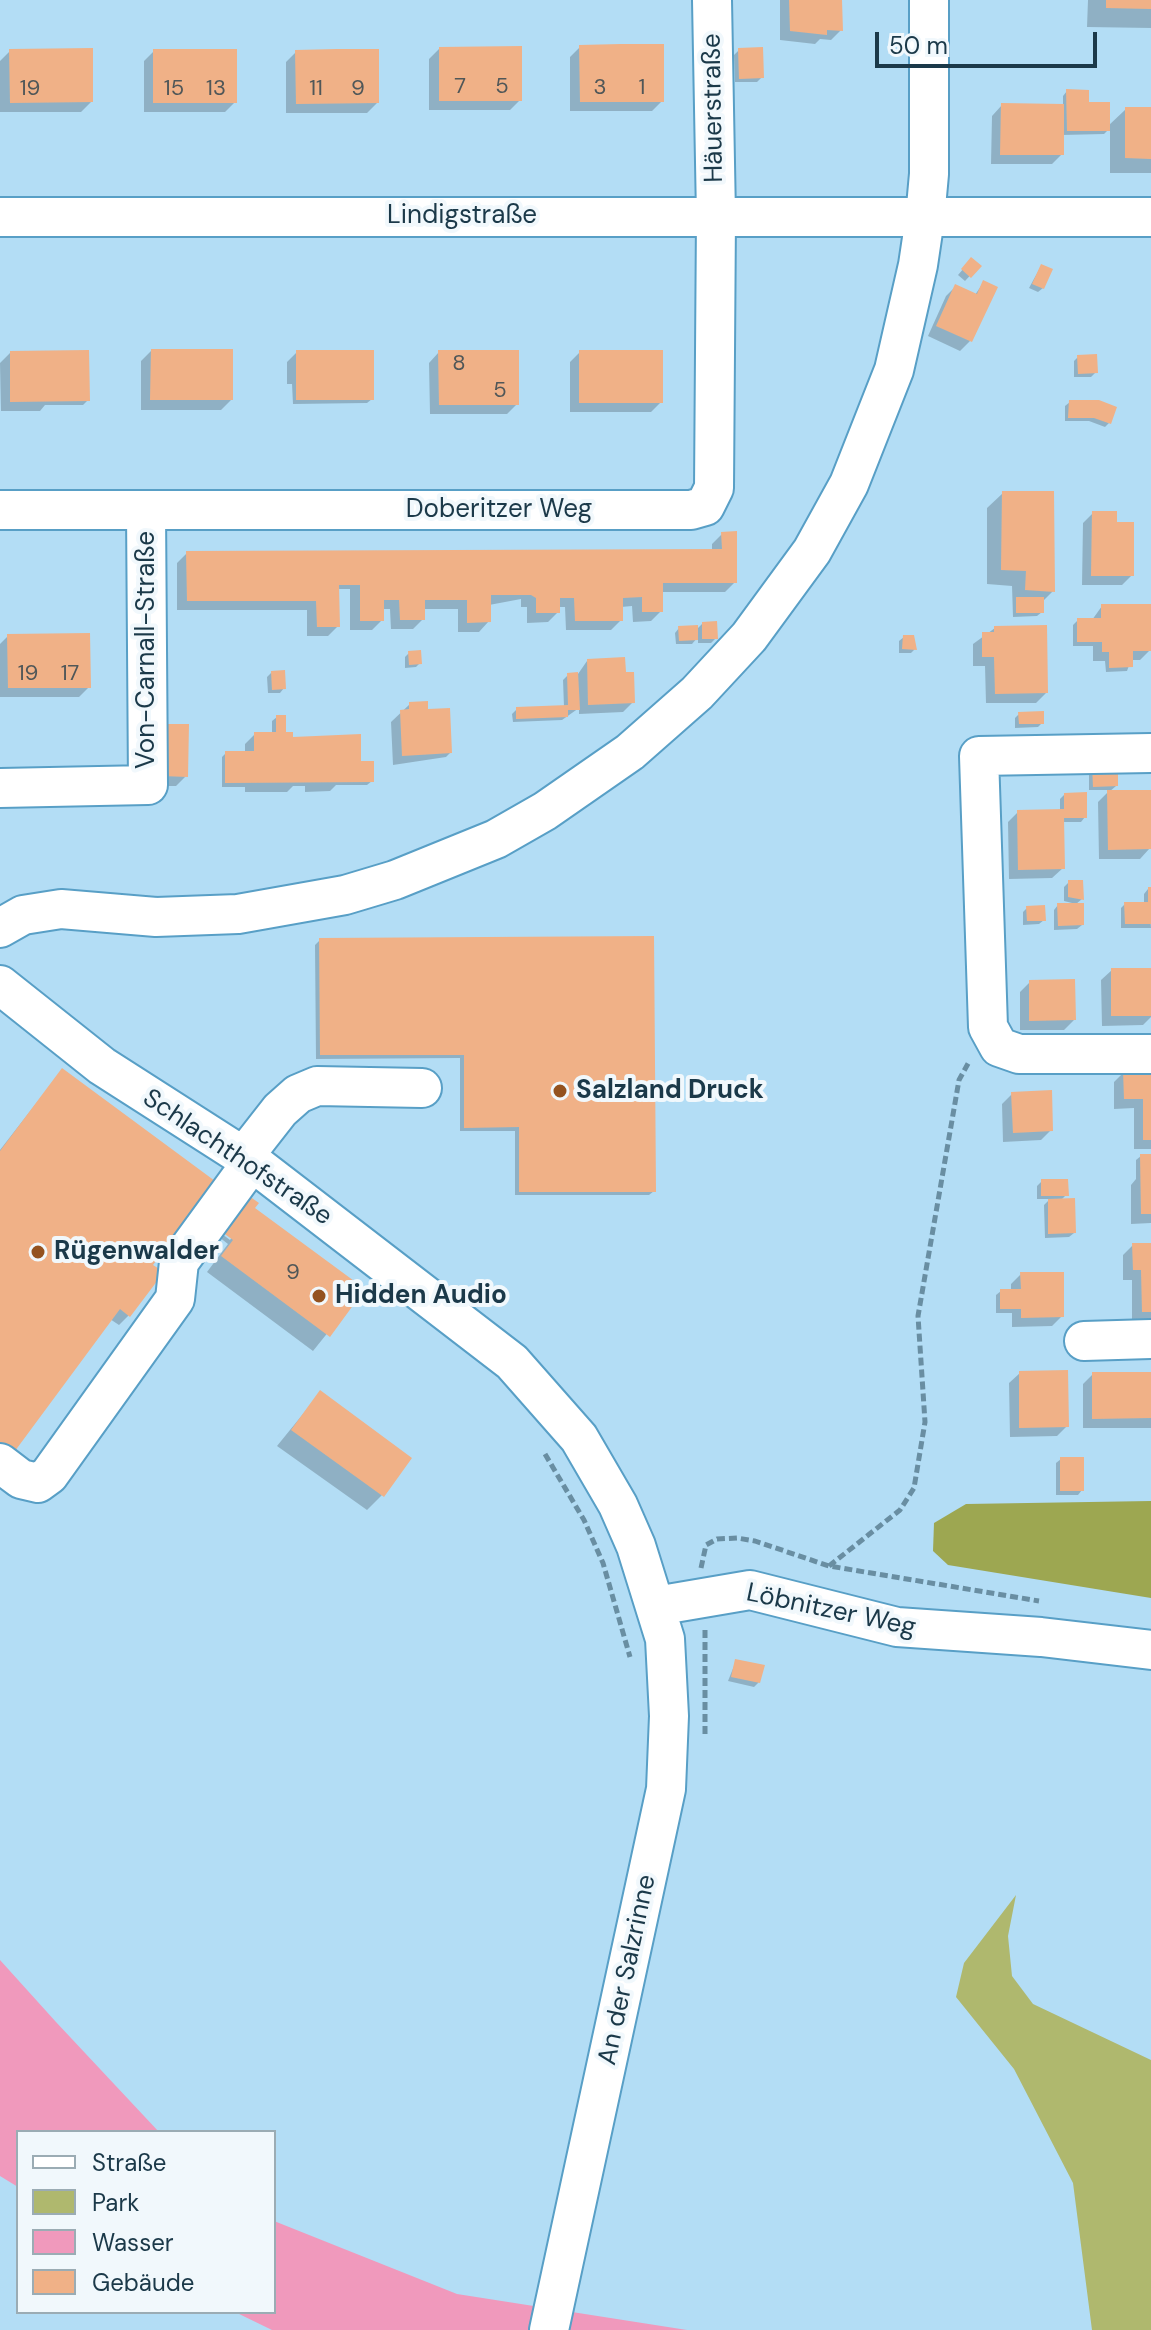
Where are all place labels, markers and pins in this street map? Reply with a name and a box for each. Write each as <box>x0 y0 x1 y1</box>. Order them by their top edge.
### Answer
place label: Salzland Druck <box>576 1075 764 1107</box>
marker: Salzland Druck <box>551 1082 569 1100</box>
place label: Rügenwalder <box>54 1236 219 1268</box>
marker: Rügenwalder <box>29 1243 47 1261</box>
place label: Hidden Audio <box>335 1280 507 1312</box>
marker: Hidden Audio <box>310 1287 328 1305</box>

